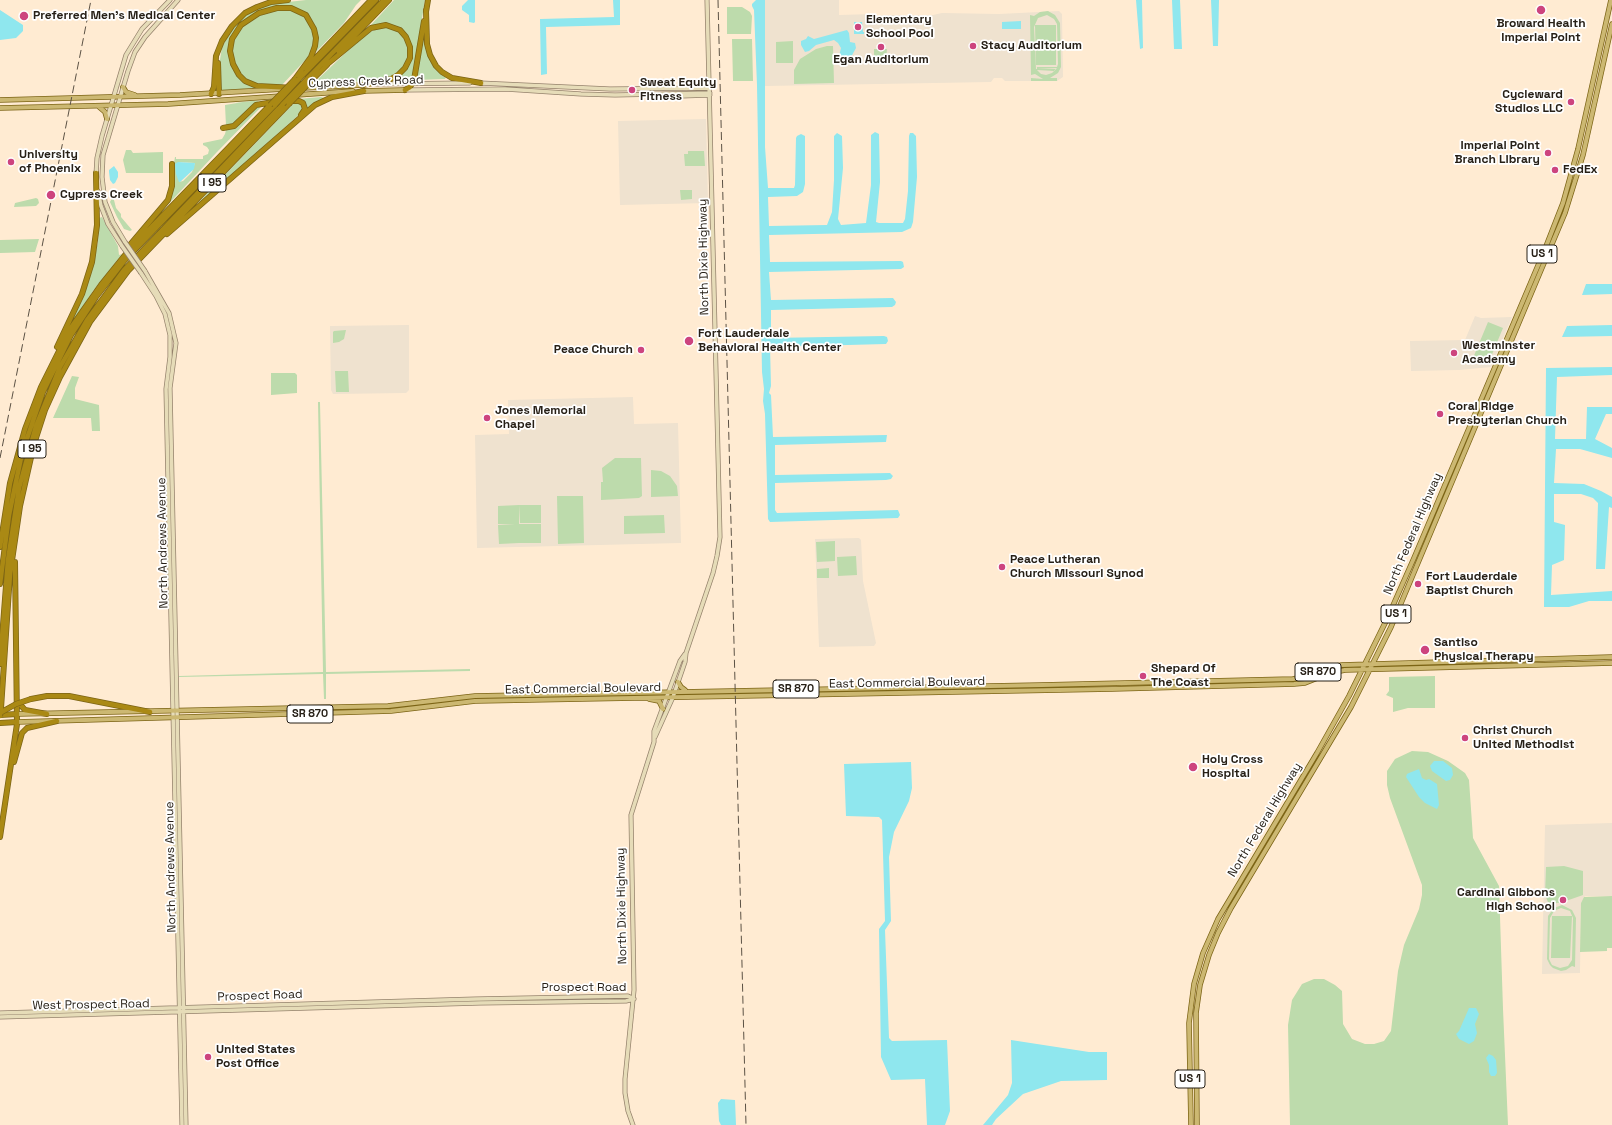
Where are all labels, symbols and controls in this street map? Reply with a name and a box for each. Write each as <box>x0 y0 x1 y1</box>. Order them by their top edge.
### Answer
marker: Broward Health Imperial Point <box>1535 4 1547 16</box>
place label: Preferred Men's Medical Center <box>33 9 215 23</box>
marker: Preferred Men's Medical Center <box>18 10 30 22</box>
place label: Elementary School Pool <box>866 13 934 41</box>
place label: Broward Health Imperial Point <box>1496 17 1586 45</box>
marker: Elementary School Pool <box>853 22 863 32</box>
place label: Stacy Auditorium <box>981 39 1082 53</box>
marker: Stacy Auditorium <box>968 41 978 51</box>
marker: Egan Auditorium <box>876 42 886 52</box>
place label: Egan Auditorium <box>833 53 929 67</box>
street label: Cypress Creek Road <box>308 73 424 91</box>
place label: Sweat Equity Fitness <box>640 76 716 104</box>
marker: Sweat Equity Fitness <box>627 85 637 95</box>
place label: Cycleward Studios LLC <box>1495 88 1563 116</box>
marker: Cycleward Studios LLC <box>1566 97 1576 107</box>
place label: Imperial Point Branch Library <box>1455 139 1540 167</box>
place label: University of Phoenix <box>19 148 81 176</box>
marker: Imperial Point Branch Library <box>1543 148 1553 158</box>
marker: University of Phoenix <box>6 157 16 167</box>
place label: FedEx <box>1563 163 1598 177</box>
marker: FedEx <box>1550 165 1560 175</box>
road number: I 95 <box>198 174 226 192</box>
place label: Cypress Creek <box>60 188 143 202</box>
marker: Cypress Creek <box>45 189 57 201</box>
street label: North Dixie Highway <box>696 199 712 315</box>
road number: US 1 <box>1527 245 1557 263</box>
place label: Fort Lauderdale Behavioral Health Center <box>698 327 841 355</box>
marker: Fort Lauderdale Behavioral Health Center <box>683 335 695 347</box>
place label: Westminster Academy <box>1462 339 1535 367</box>
place label: Peace Church <box>554 343 633 357</box>
marker: Peace Church <box>636 345 646 355</box>
marker: Westminster Academy <box>1449 348 1459 358</box>
place label: Coral Ridge Presbyterian Church <box>1448 400 1567 428</box>
place label: Jones Memorial Chapel <box>495 404 586 432</box>
marker: Coral Ridge Presbyterian Church <box>1435 409 1445 419</box>
marker: Jones Memorial Chapel <box>482 413 492 423</box>
road number: I 95 <box>18 440 46 458</box>
street label: North Federal Highway <box>1381 471 1445 597</box>
street label: North Andrews Avenue <box>155 477 171 609</box>
place label: Peace Lutheran Church Missouri Synod <box>1010 553 1144 581</box>
marker: Peace Lutheran Church Missouri Synod <box>997 562 1007 572</box>
place label: Fort Lauderdale Baptist Church <box>1426 570 1517 598</box>
marker: Fort Lauderdale Baptist Church <box>1413 579 1423 589</box>
road number: US 1 <box>1381 605 1411 623</box>
place label: Santiso Physical Therapy <box>1434 636 1534 664</box>
marker: Santiso Physical Therapy <box>1419 644 1431 656</box>
place label: Shepard Of The Coast <box>1151 662 1216 690</box>
road number: SR 870 <box>1295 663 1341 681</box>
marker: Shepard Of The Coast <box>1138 671 1148 681</box>
street label: East Commercial Boulevard <box>829 674 985 692</box>
street label: East Commercial Boulevard <box>505 680 661 698</box>
road number: SR 870 <box>773 680 819 698</box>
road number: SR 870 <box>287 705 333 723</box>
place label: Christ Church United Methodist <box>1473 724 1575 752</box>
marker: Christ Church United Methodist <box>1460 733 1470 743</box>
place label: Holy Cross Hospital <box>1202 753 1263 781</box>
street label: North Federal Highway <box>1225 760 1305 880</box>
marker: Holy Cross Hospital <box>1187 761 1199 773</box>
street label: North Andrews Avenue <box>163 801 179 933</box>
street label: North Dixie Highway <box>614 848 630 964</box>
place label: Cardinal Gibbons High School <box>1457 886 1555 914</box>
marker: Cardinal Gibbons High School <box>1558 895 1568 905</box>
street label: Prospect Road <box>541 981 627 995</box>
street label: Prospect Road <box>217 987 303 1005</box>
street label: West Prospect Road <box>32 997 150 1013</box>
place label: United States Post Office <box>216 1043 295 1071</box>
marker: United States Post Office <box>203 1052 213 1062</box>
road number: US 1 <box>1175 1070 1205 1088</box>

